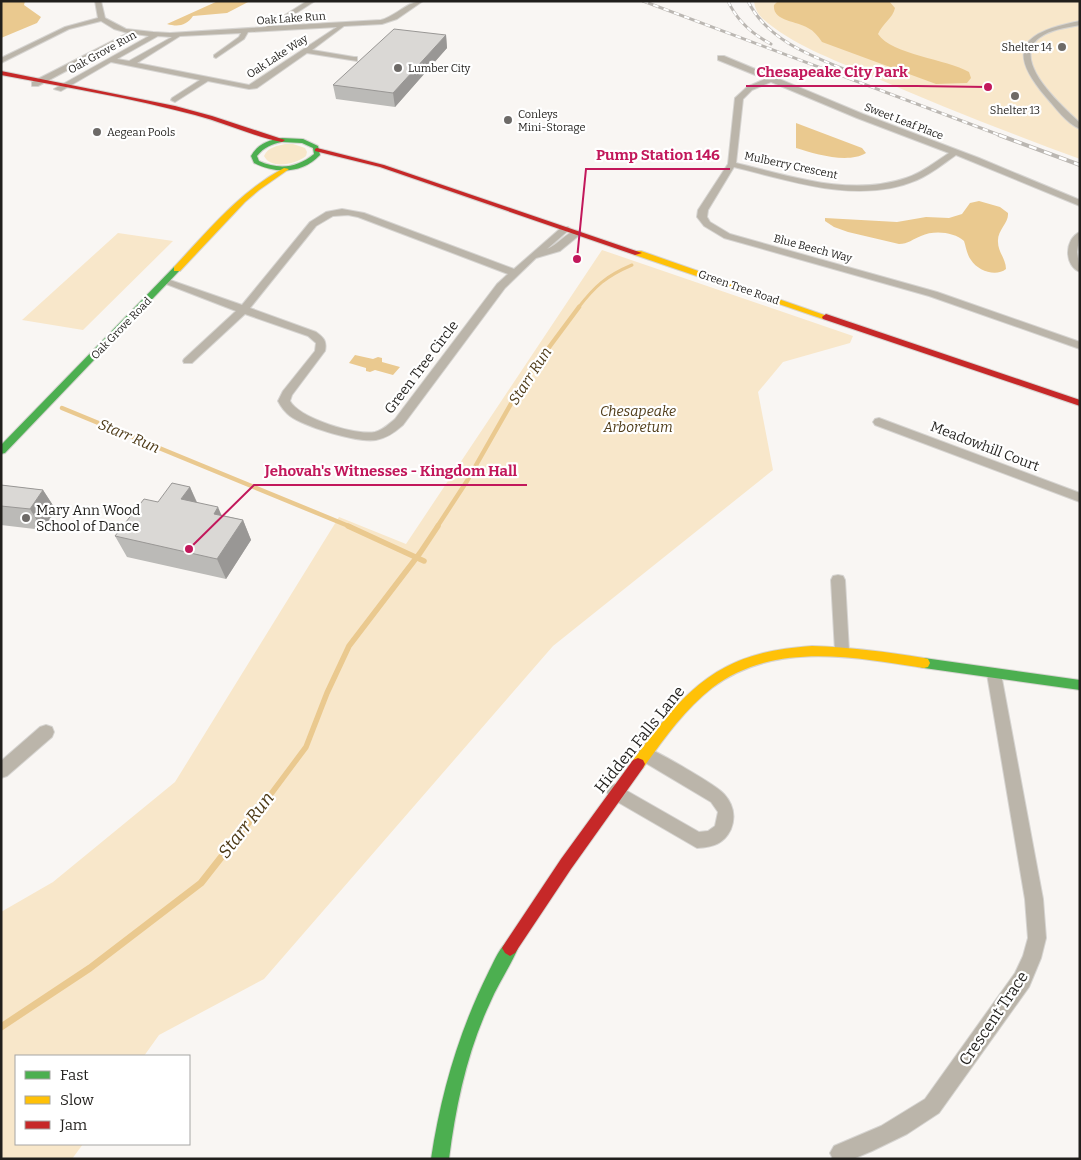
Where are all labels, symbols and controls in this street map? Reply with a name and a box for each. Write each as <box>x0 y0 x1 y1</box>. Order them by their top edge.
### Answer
street label: Oak Lake Run <box>256 10 326 27</box>
street label: Oak Grove Run <box>66 28 139 77</box>
street label: Oak Lake Way <box>244 32 310 81</box>
place label: Shelter 14 <box>1002 41 1053 54</box>
marker: Shelter 14 <box>1056 41 1068 53</box>
callout: Chesapeake City Park <box>746 56 917 86</box>
marker: Lumber City <box>392 62 404 74</box>
place label: Lumber City <box>408 62 471 75</box>
text: Chesapeake City Park <box>756 63 908 81</box>
marker: Shelter 13 <box>1009 90 1021 102</box>
street label: Sweet Leaf Place <box>862 100 945 143</box>
place label: Shelter 13 <box>990 104 1040 117</box>
place label: Conleys Mini-Storage <box>518 108 586 134</box>
marker: Conleys Mini-Storage <box>502 114 514 126</box>
marker: Aegean Pools <box>91 126 103 138</box>
place label: Aegean Pools <box>107 126 175 139</box>
callout: Pump Station 146 <box>586 139 730 169</box>
text: Pump Station 146 <box>596 146 720 164</box>
street label: Mulberry Crescent <box>743 149 839 182</box>
street label: Blue Beech Way <box>772 232 854 265</box>
street label: Green Tree Road <box>697 268 781 308</box>
street label: Oak Grove Road <box>89 294 154 362</box>
street label: Green Tree Circle <box>381 317 462 417</box>
water label: Starr Run <box>505 344 555 408</box>
park label: Chesapeake Arboretum <box>600 403 676 436</box>
water label: Starr Run <box>96 415 162 457</box>
street label: Meadowhill Court <box>928 418 1042 475</box>
callout: Jehovah's Witnesses - Kingdom Hall <box>254 455 527 485</box>
text: Jehovah's Witnesses - Kingdom Hall <box>264 462 518 480</box>
place label: Mary Ann Wood School of Dance <box>36 502 140 535</box>
marker: Mary Ann Wood School of Dance <box>20 512 32 524</box>
street label: Hidden Falls Lane <box>590 682 688 797</box>
water label: Starr Run <box>213 788 279 862</box>
street label: Crescent Trace <box>955 967 1032 1069</box>
legend <box>15 1055 190 1145</box>
text: Fast <box>60 1066 89 1084</box>
text: Slow <box>60 1091 95 1109</box>
text: Jam <box>59 1116 88 1134</box>

